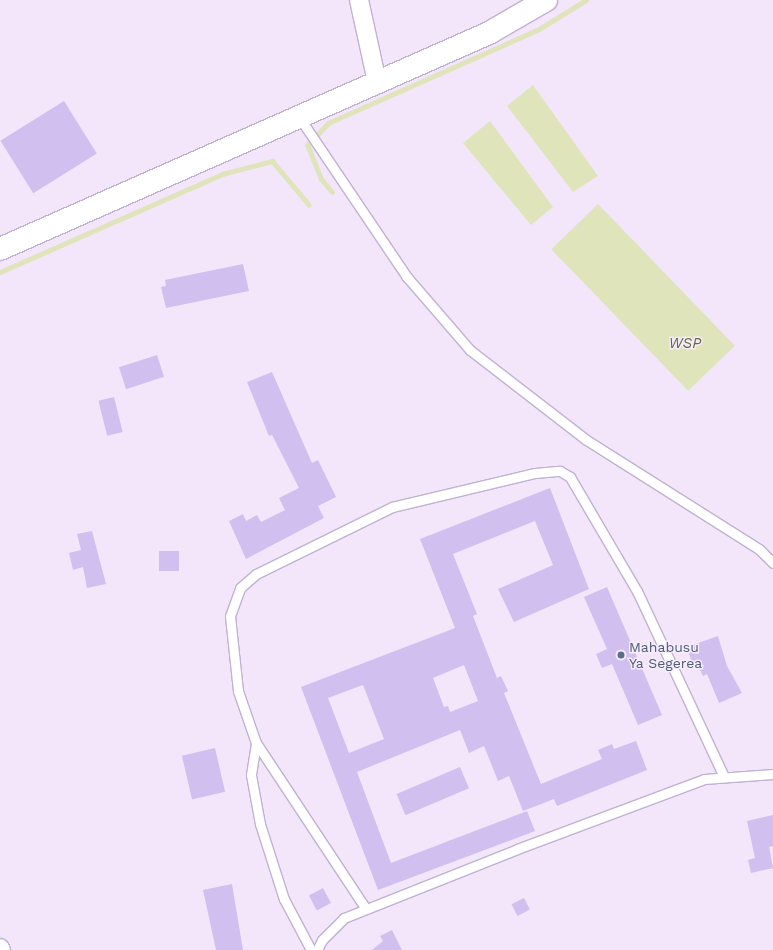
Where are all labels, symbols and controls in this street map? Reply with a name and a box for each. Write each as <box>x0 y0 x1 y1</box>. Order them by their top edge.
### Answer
water label: WSP <box>669 335 701 353</box>
place label: Mahabusu Ya Segerea <box>629 639 703 672</box>
marker: Mahabusu Ya Segerea <box>616 650 626 660</box>

